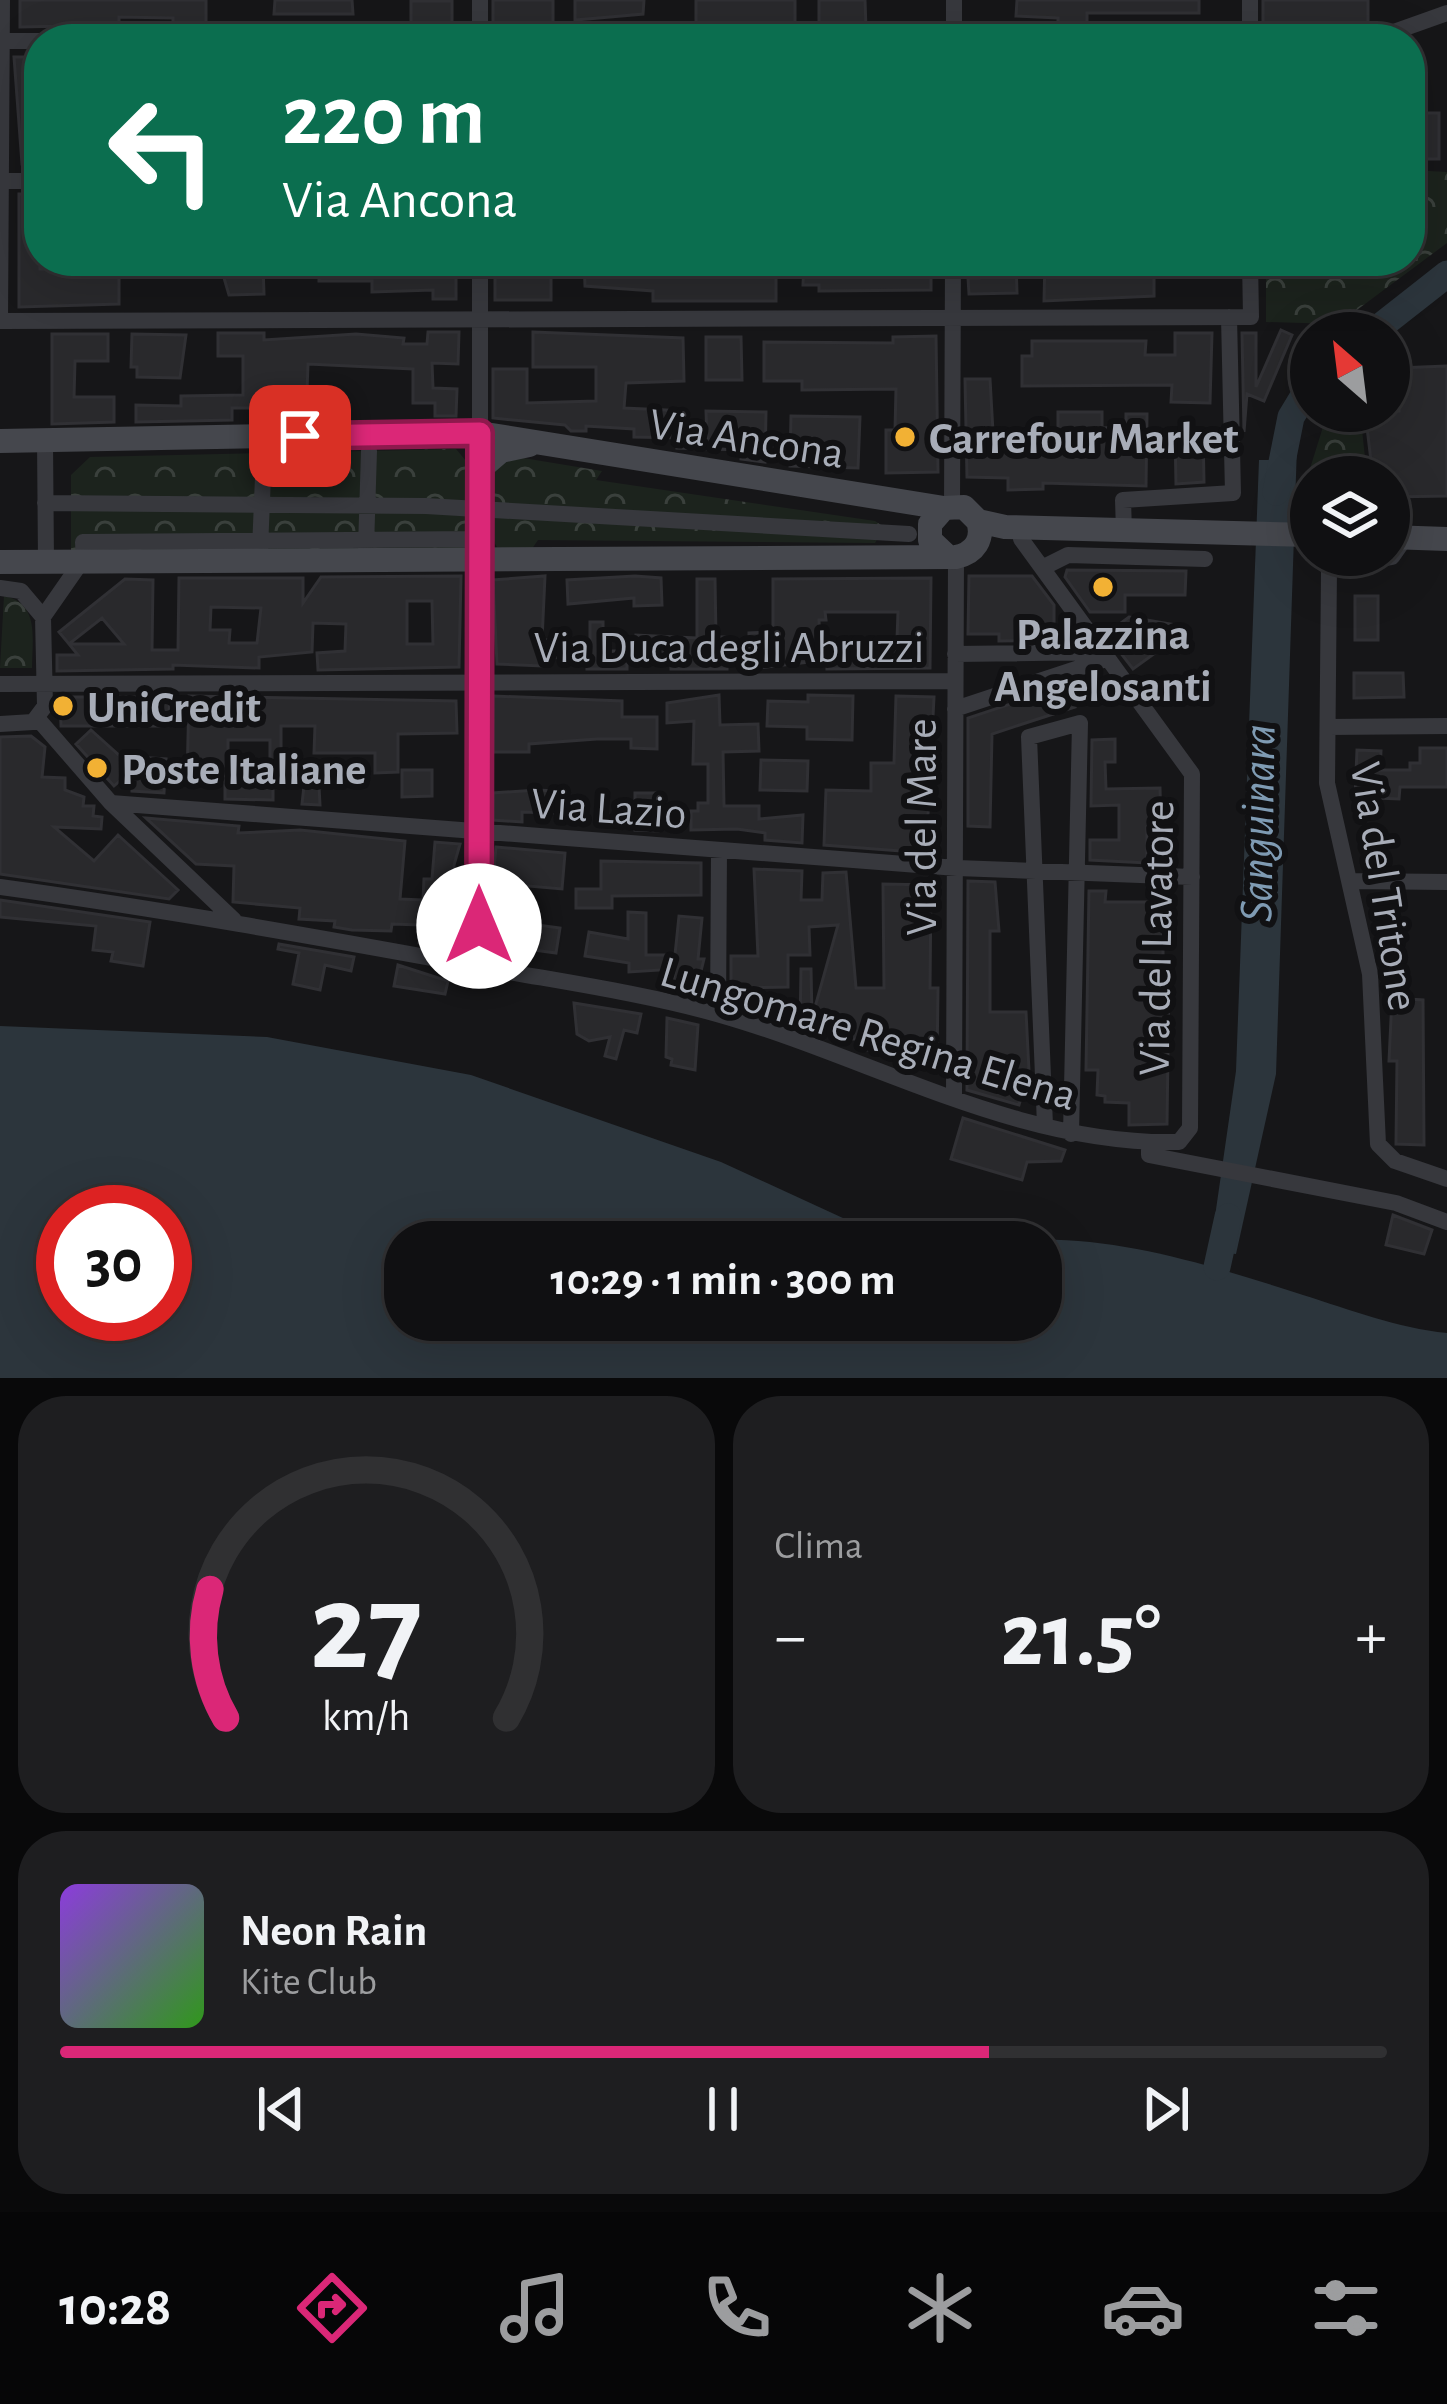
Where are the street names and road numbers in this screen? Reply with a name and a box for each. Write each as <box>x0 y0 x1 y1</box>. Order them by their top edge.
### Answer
street label: Via Ancona <box>646 402 847 477</box>
street label: Via Duca degli Abruzzi <box>534 626 924 671</box>
street label: Via del Mare <box>900 718 945 936</box>
street label: Via del Tritone <box>1342 759 1425 1014</box>
street label: Via Lazio <box>530 782 688 837</box>
street label: Via del Lavatore <box>1133 800 1182 1076</box>
street label: Lungomare Regina Elena <box>655 950 1082 1119</box>

